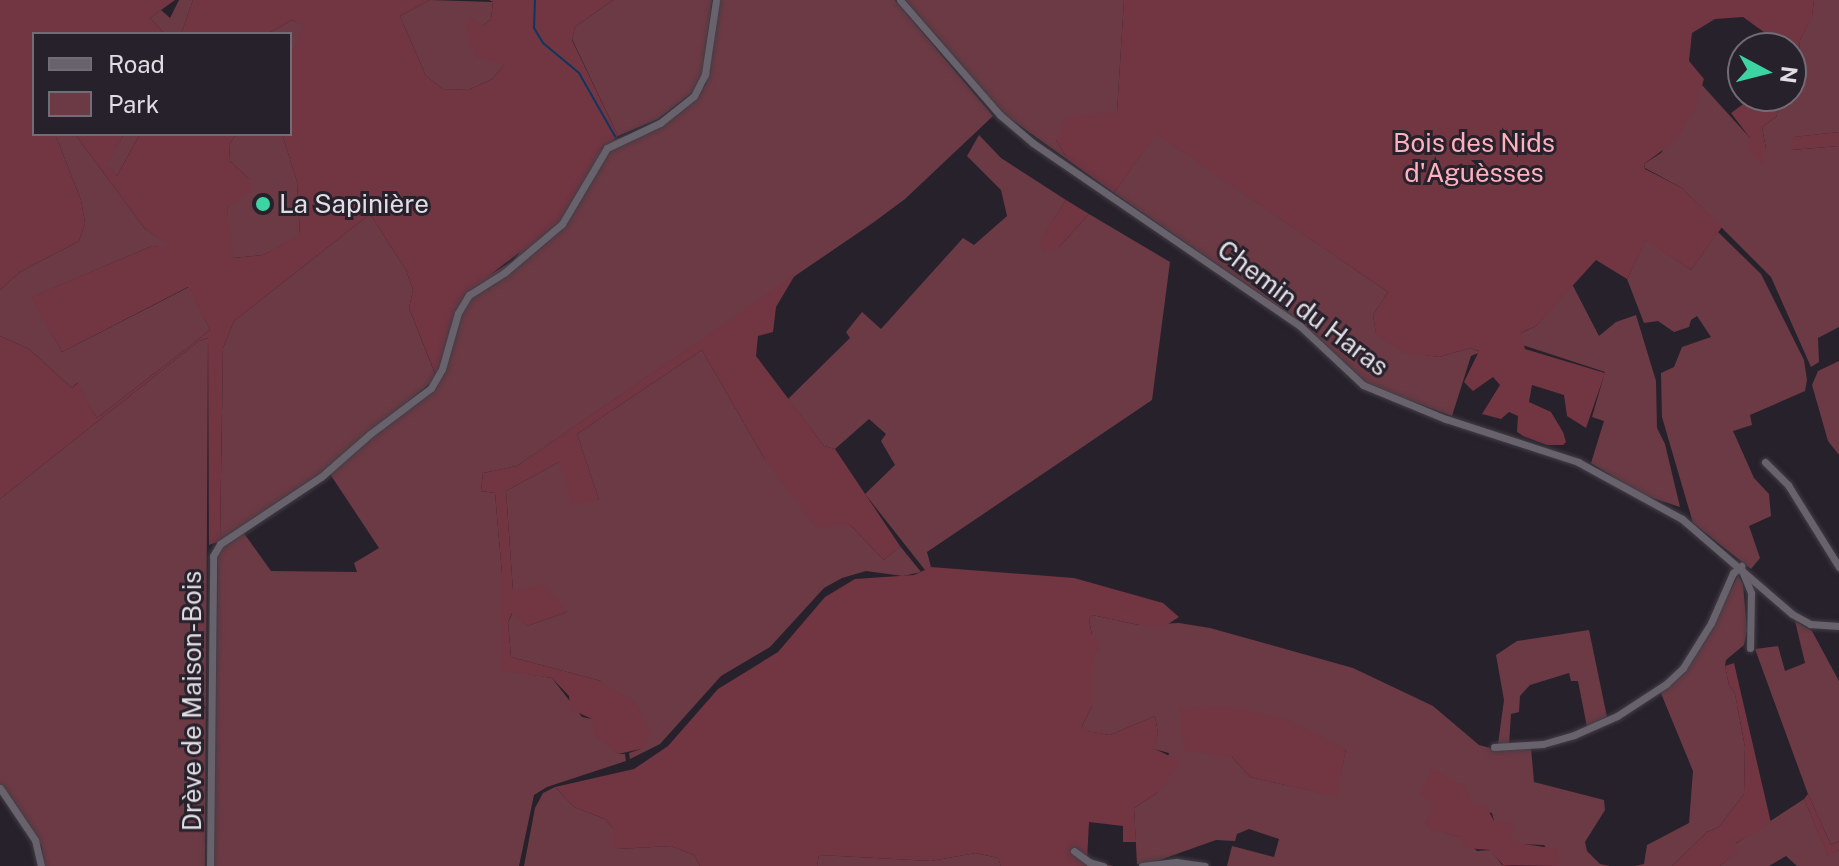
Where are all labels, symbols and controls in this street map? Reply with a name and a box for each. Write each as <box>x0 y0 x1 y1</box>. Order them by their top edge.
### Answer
legend <box>32 32 292 136</box>
north arrow <box>1727 32 1807 112</box>
text: Road <box>108 50 165 78</box>
text: N <box>1775 65 1803 85</box>
text: Park <box>108 90 159 118</box>
park label: Bois des Nids d'Aguèsses <box>1393 127 1555 188</box>
place label: La Sapinière <box>279 188 429 220</box>
marker: La Sapinière <box>254 195 272 213</box>
street label: Chemin du Haras <box>1211 233 1395 383</box>
street label: Drève de Maison-Bois <box>176 570 208 832</box>

